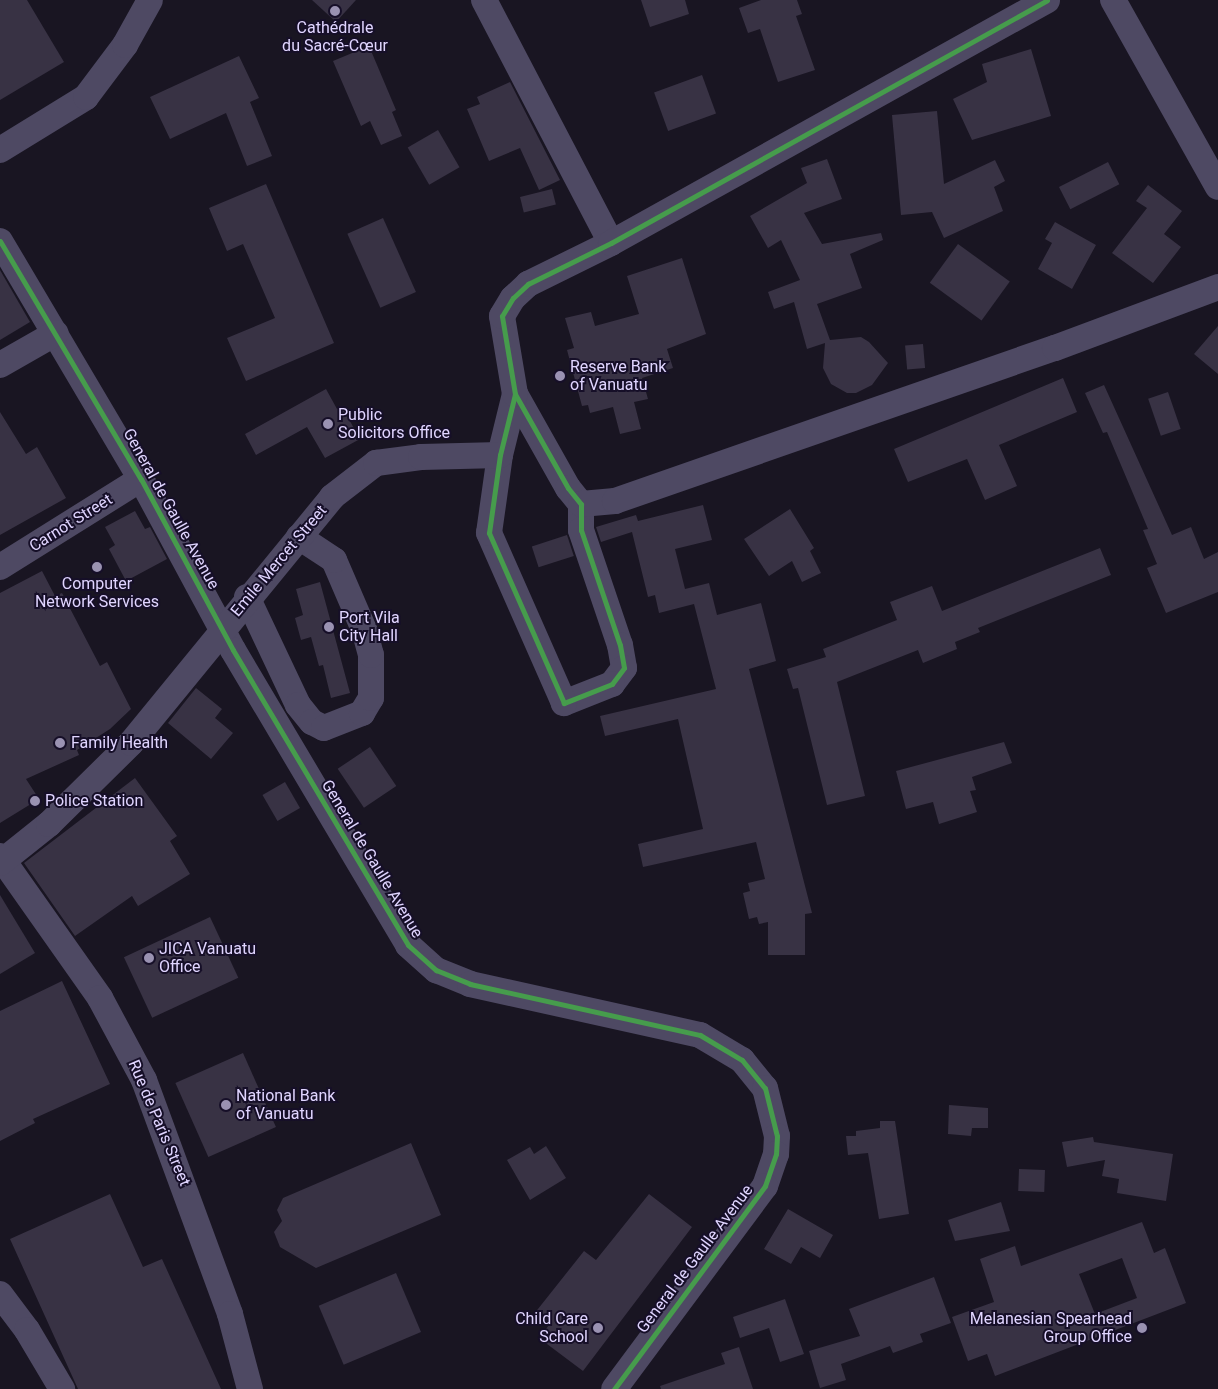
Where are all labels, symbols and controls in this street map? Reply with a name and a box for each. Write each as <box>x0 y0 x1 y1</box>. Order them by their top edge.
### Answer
marker: Cathédrale du Sacré-Cœur <box>329 5 341 17</box>
place label: Cathédrale du Sacré-Cœur <box>282 18 388 56</box>
place label: Reserve Bank of Vanuatu <box>570 357 666 395</box>
marker: Reserve Bank of Vanuatu <box>554 370 566 382</box>
place label: Public Solicitors Office <box>338 405 450 443</box>
marker: Public Solicitors Office <box>322 418 334 430</box>
street label: General de Gaulle Avenue <box>119 425 223 593</box>
street label: Carnot Street <box>26 490 116 556</box>
street label: Emile Mercet Street <box>227 501 331 621</box>
marker: Computer Network Services <box>91 561 103 573</box>
place label: Computer Network Services <box>35 574 159 612</box>
place label: Port Vila City Hall <box>339 608 400 646</box>
marker: Port Vila City Hall <box>323 621 335 633</box>
place label: Family Health <box>71 733 168 753</box>
marker: Family Health <box>53 736 67 750</box>
street label: General de Gaulle Avenue <box>317 777 427 941</box>
place label: Police Station <box>45 791 143 811</box>
marker: Police Station <box>29 795 41 807</box>
place label: JICA Vanuatu Office <box>159 939 256 977</box>
marker: JICA Vanuatu Office <box>143 952 155 964</box>
street label: Rue de Paris Street <box>124 1057 194 1189</box>
place label: National Bank of Vanuatu <box>236 1086 335 1124</box>
marker: National Bank of Vanuatu <box>220 1099 232 1111</box>
street label: General de Gaulle Avenue <box>633 1181 757 1337</box>
place label: Child Care School <box>515 1309 588 1347</box>
place label: Melanesian Spearhead Group Office <box>970 1309 1132 1347</box>
marker: Child Care School <box>592 1322 604 1334</box>
marker: Melanesian Spearhead Group Office <box>1136 1322 1148 1334</box>

